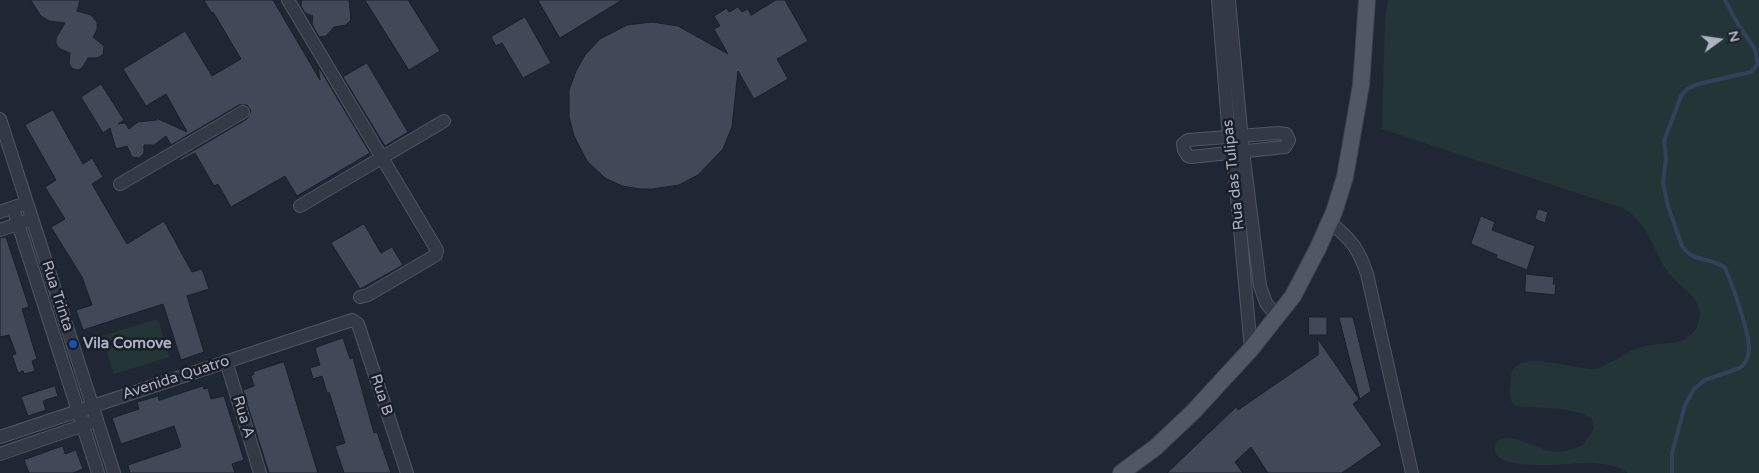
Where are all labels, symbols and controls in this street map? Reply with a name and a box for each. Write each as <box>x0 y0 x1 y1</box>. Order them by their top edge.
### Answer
north arrow <box>1694 15 1744 65</box>
text: N <box>1724 29 1744 44</box>
street label: Rua das Tulipas <box>1219 119 1249 231</box>
street label: Rua Trinta <box>37 259 77 333</box>
place label: Vila Comove <box>83 335 171 353</box>
marker: Vila Comove <box>67 338 79 350</box>
street label: Avenida Quatro <box>120 352 232 404</box>
street label: Rua B <box>366 372 396 418</box>
street label: Rua A <box>228 394 258 440</box>

